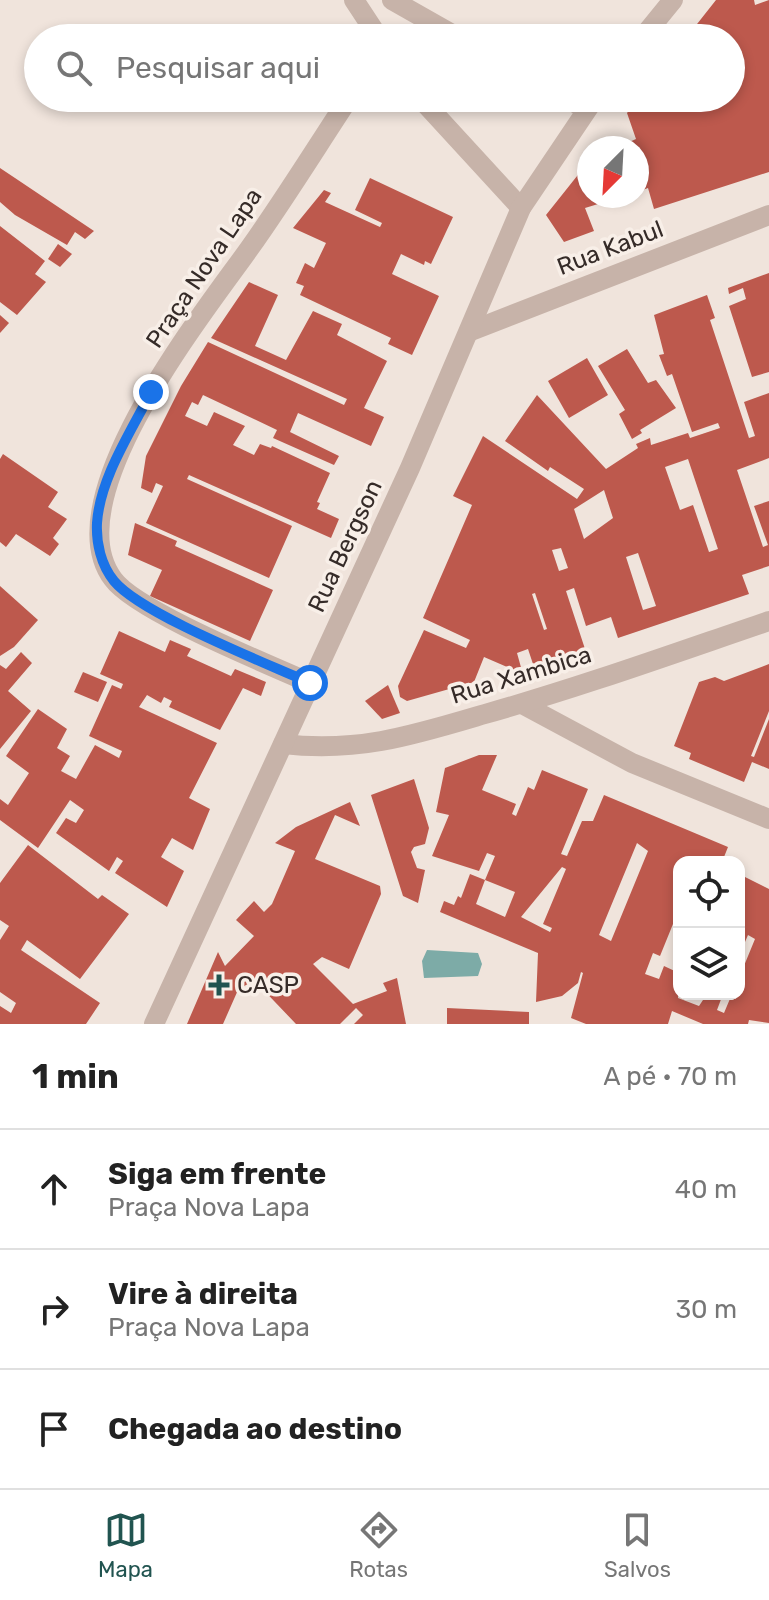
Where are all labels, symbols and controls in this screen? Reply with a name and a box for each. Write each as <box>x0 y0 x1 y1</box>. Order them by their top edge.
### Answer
search box <box>24 24 745 112</box>
icon: search <box>52 46 96 90</box>
text: Pesquisar aqui <box>116 50 320 86</box>
north arrow <box>577 136 649 208</box>
street label: Praça Nova Lapa <box>140 183 268 353</box>
street label: Rua Kabul <box>553 215 667 281</box>
route end <box>133 374 169 410</box>
street label: Rua Bergson <box>302 475 388 617</box>
street label: Rua Xambica <box>447 640 595 710</box>
route start <box>292 665 328 701</box>
map controls <box>673 856 745 1000</box>
button: locate <box>673 856 745 928</box>
button: layers <box>673 928 745 1000</box>
place label: CASP <box>237 971 299 999</box>
marker: CASP <box>208 974 230 996</box>
text: 1 min <box>32 1056 119 1097</box>
text: A pé · 70 m <box>603 1061 737 1092</box>
text: Siga em frente <box>108 1156 326 1192</box>
icon: ahead <box>32 1167 76 1211</box>
text: 40 m <box>675 1174 737 1205</box>
text: Praça Nova Lapa <box>108 1192 310 1223</box>
text: Vire à direita <box>108 1276 298 1312</box>
icon: right <box>32 1287 76 1331</box>
text: 30 m <box>675 1294 737 1325</box>
text: Praça Nova Lapa <box>108 1312 310 1343</box>
icon: arrive <box>32 1407 76 1451</box>
text: Chegada ao destino <box>108 1411 402 1447</box>
tab: Mapa <box>98 1508 153 1583</box>
tab: Rotas <box>349 1508 408 1583</box>
tab: Salvos <box>604 1508 671 1583</box>

